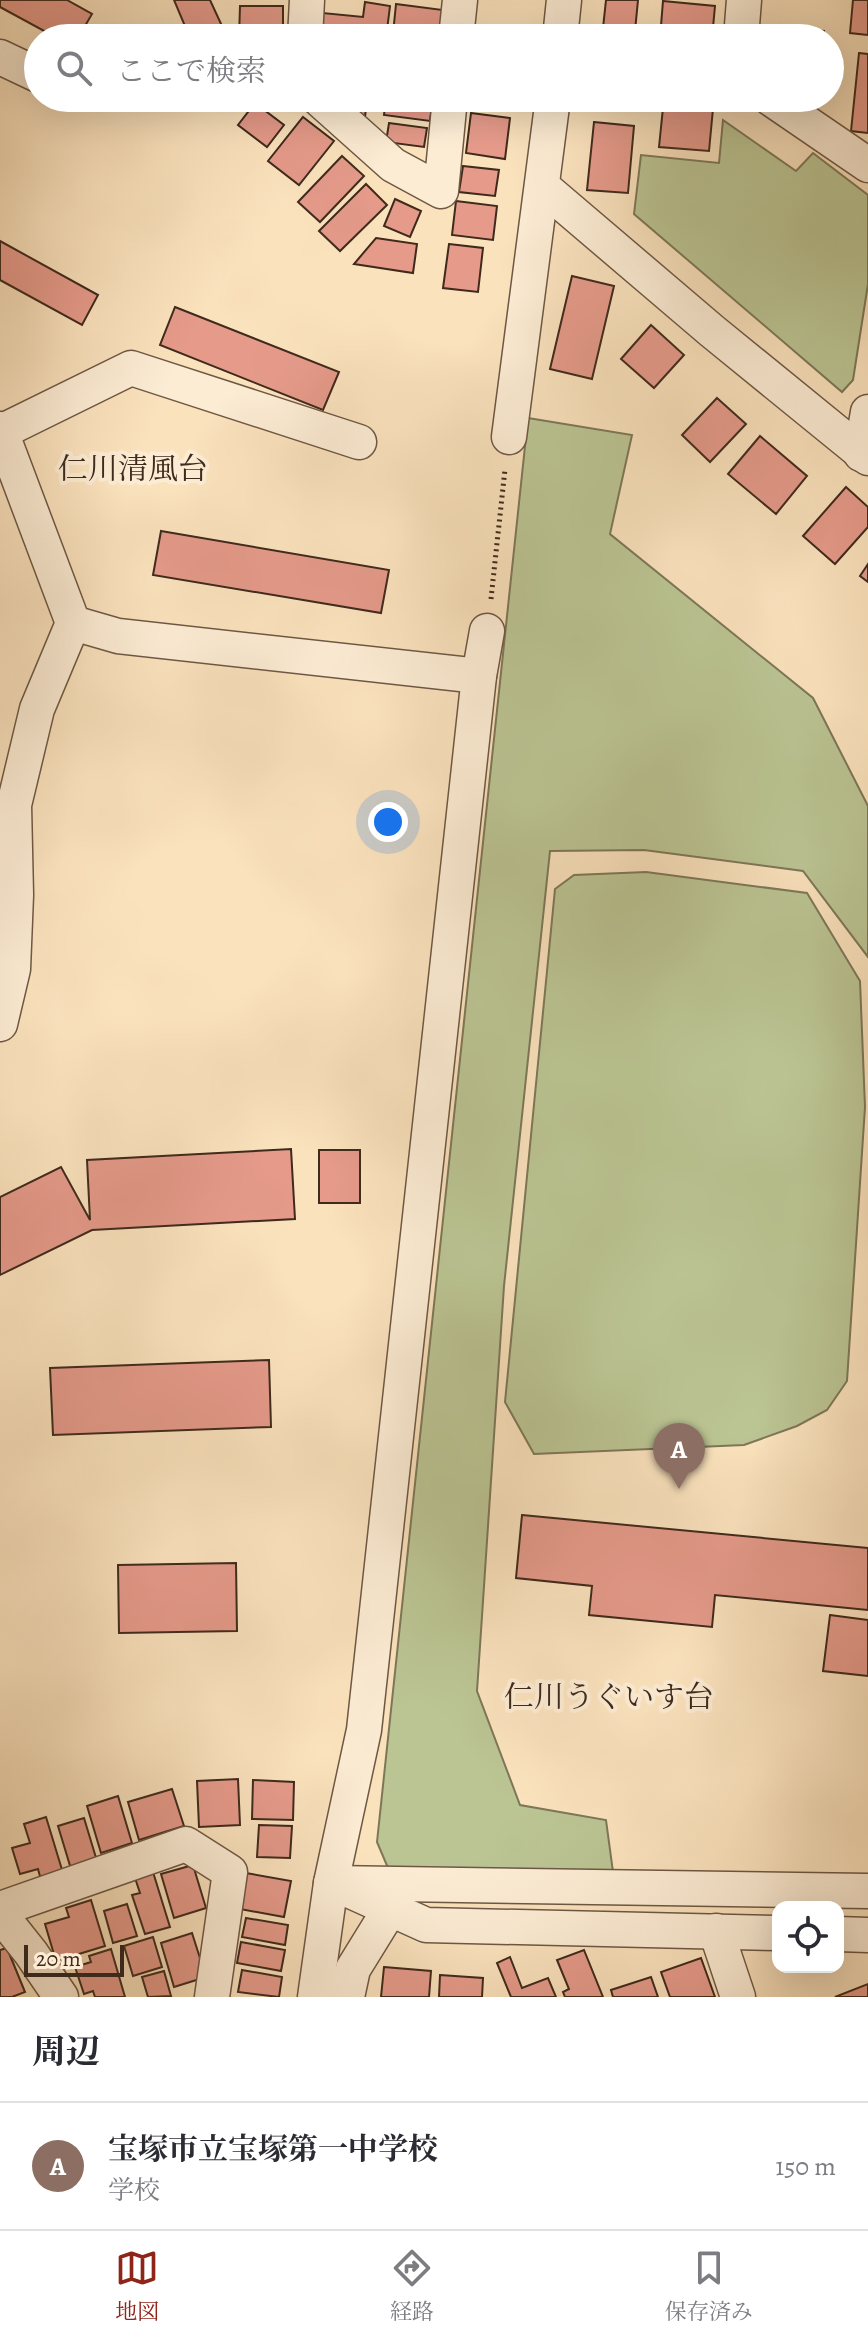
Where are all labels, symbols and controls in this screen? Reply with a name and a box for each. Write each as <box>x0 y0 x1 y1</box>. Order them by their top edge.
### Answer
search box <box>24 24 844 112</box>
icon: search <box>52 46 96 90</box>
text: ここで検索 <box>116 51 266 91</box>
district label: 仁川清風台 <box>58 449 208 489</box>
your location <box>368 802 408 842</box>
pin: A <box>653 1423 705 1489</box>
district label: 仁川うぐいす台 <box>504 1677 714 1717</box>
map controls <box>772 1901 844 1973</box>
button: locate <box>772 1901 844 1973</box>
scale bar <box>24 1941 124 1977</box>
text: 20 m <box>36 1944 81 1974</box>
text: 周辺 <box>32 2028 100 2075</box>
text: 宝塚市立宝塚第一中学校 <box>108 2129 438 2169</box>
text: A <box>50 2149 66 2184</box>
text: 150 m <box>775 2149 836 2184</box>
text: 学校 <box>108 2173 160 2208</box>
tab: 地図 <box>115 2246 159 2327</box>
tab: 経路 <box>390 2246 434 2327</box>
tab: 保存済み <box>665 2246 753 2327</box>

